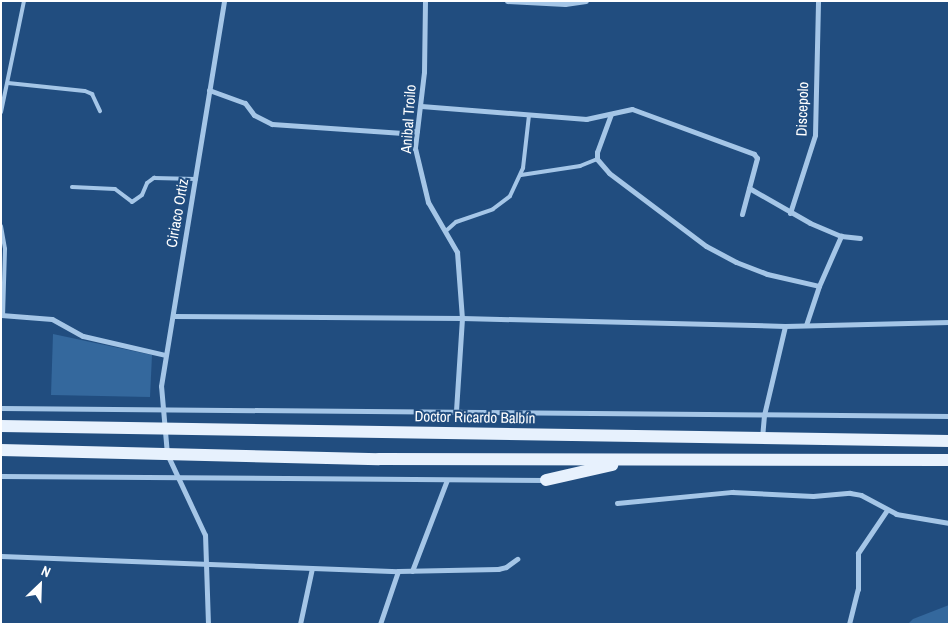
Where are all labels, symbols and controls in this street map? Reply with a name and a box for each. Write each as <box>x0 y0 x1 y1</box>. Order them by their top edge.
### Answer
street label: Discepolo <box>792 81 812 137</box>
street label: Anibal Troilo <box>397 84 419 154</box>
street label: Ciriaco Ortiz <box>162 177 192 249</box>
street label: Doctor Ricardo Balbín <box>414 407 536 427</box>
north arrow <box>15 560 65 610</box>
text: N <box>39 561 54 581</box>

